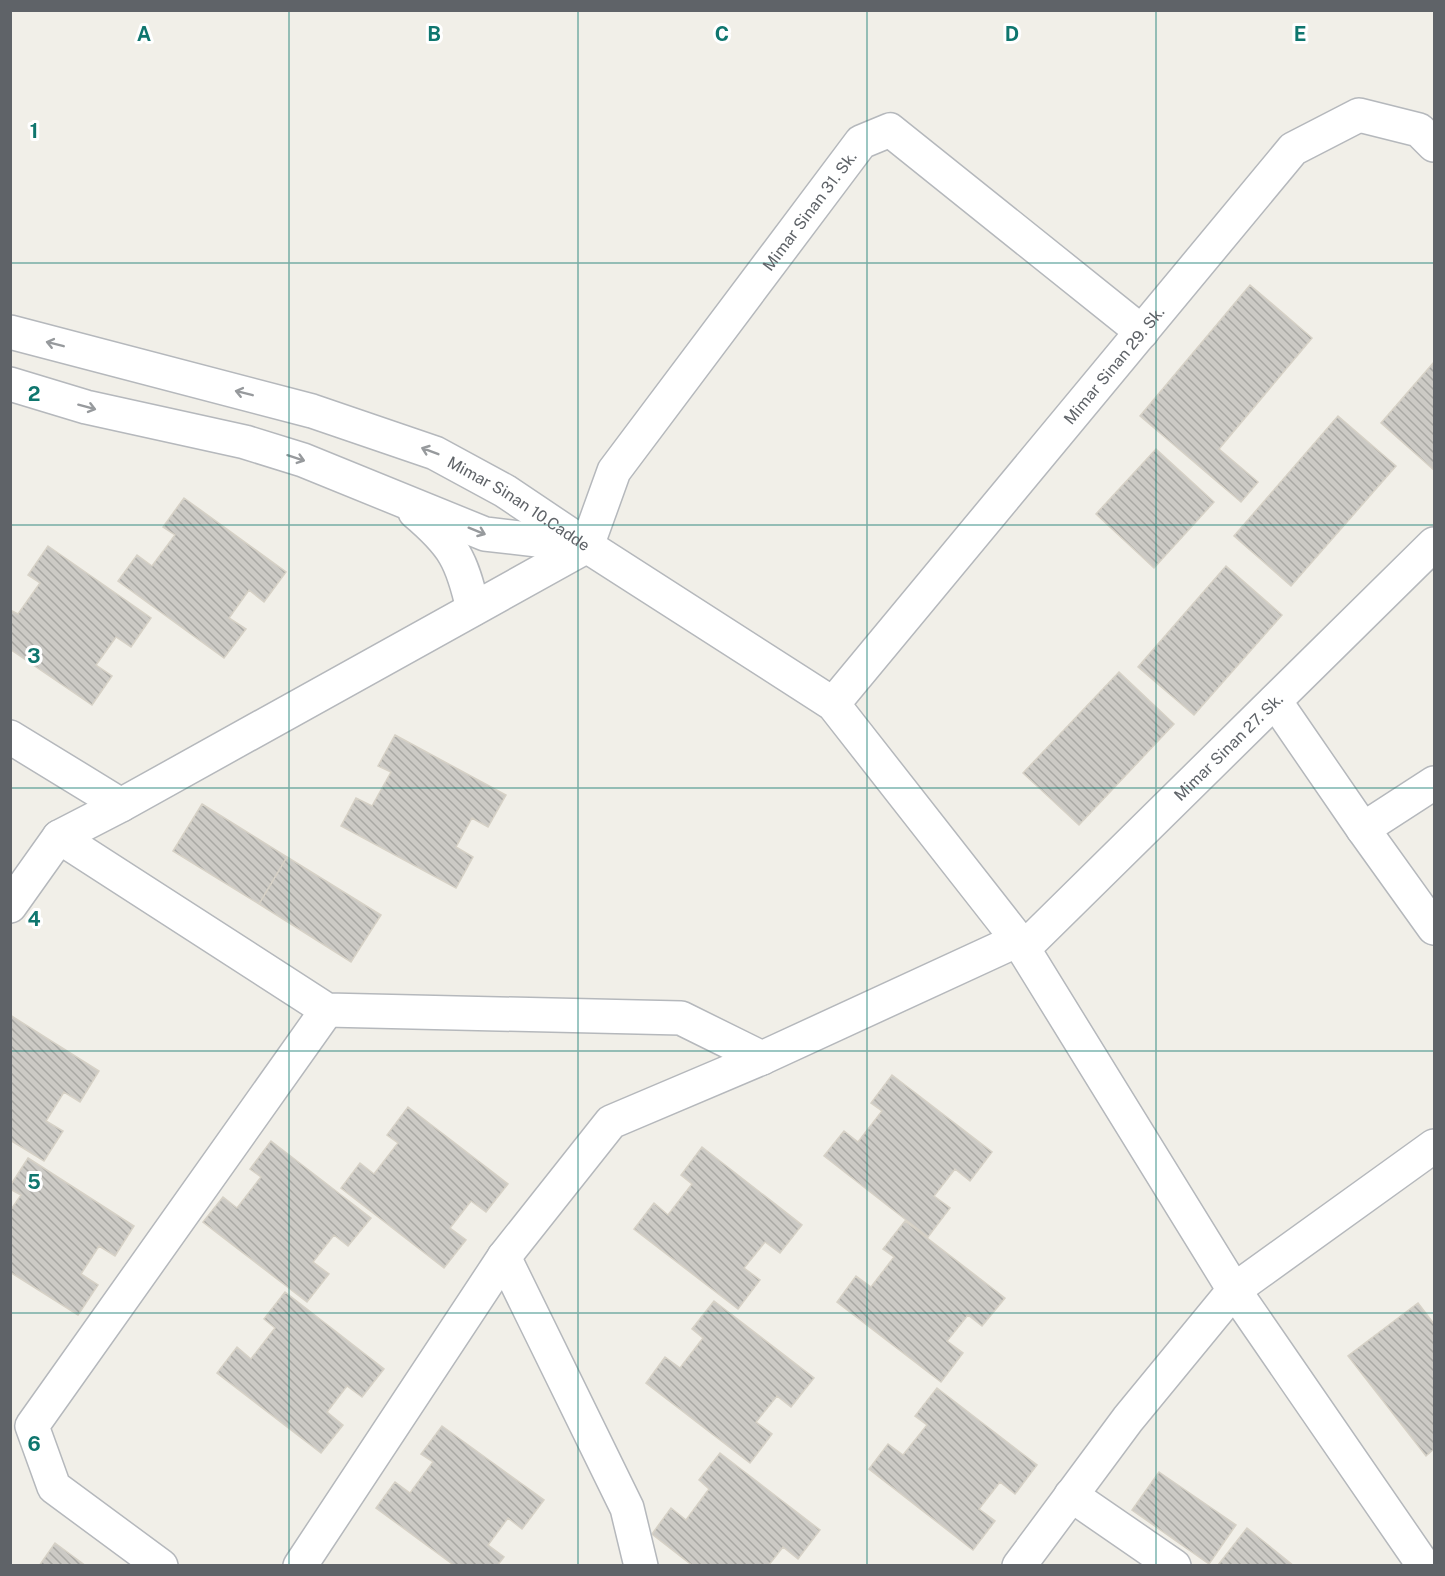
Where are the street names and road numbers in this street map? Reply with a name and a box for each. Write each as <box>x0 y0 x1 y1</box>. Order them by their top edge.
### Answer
street label: Mimar Sinan 31. Sk. <box>759 148 861 275</box>
street label: Mimar Sinan 29. Sk. <box>1060 303 1168 428</box>
street label: Mimar Sinan 10.Cadde <box>444 453 593 555</box>
street label: Mimar Sinan 27. Sk. <box>1170 690 1287 805</box>

